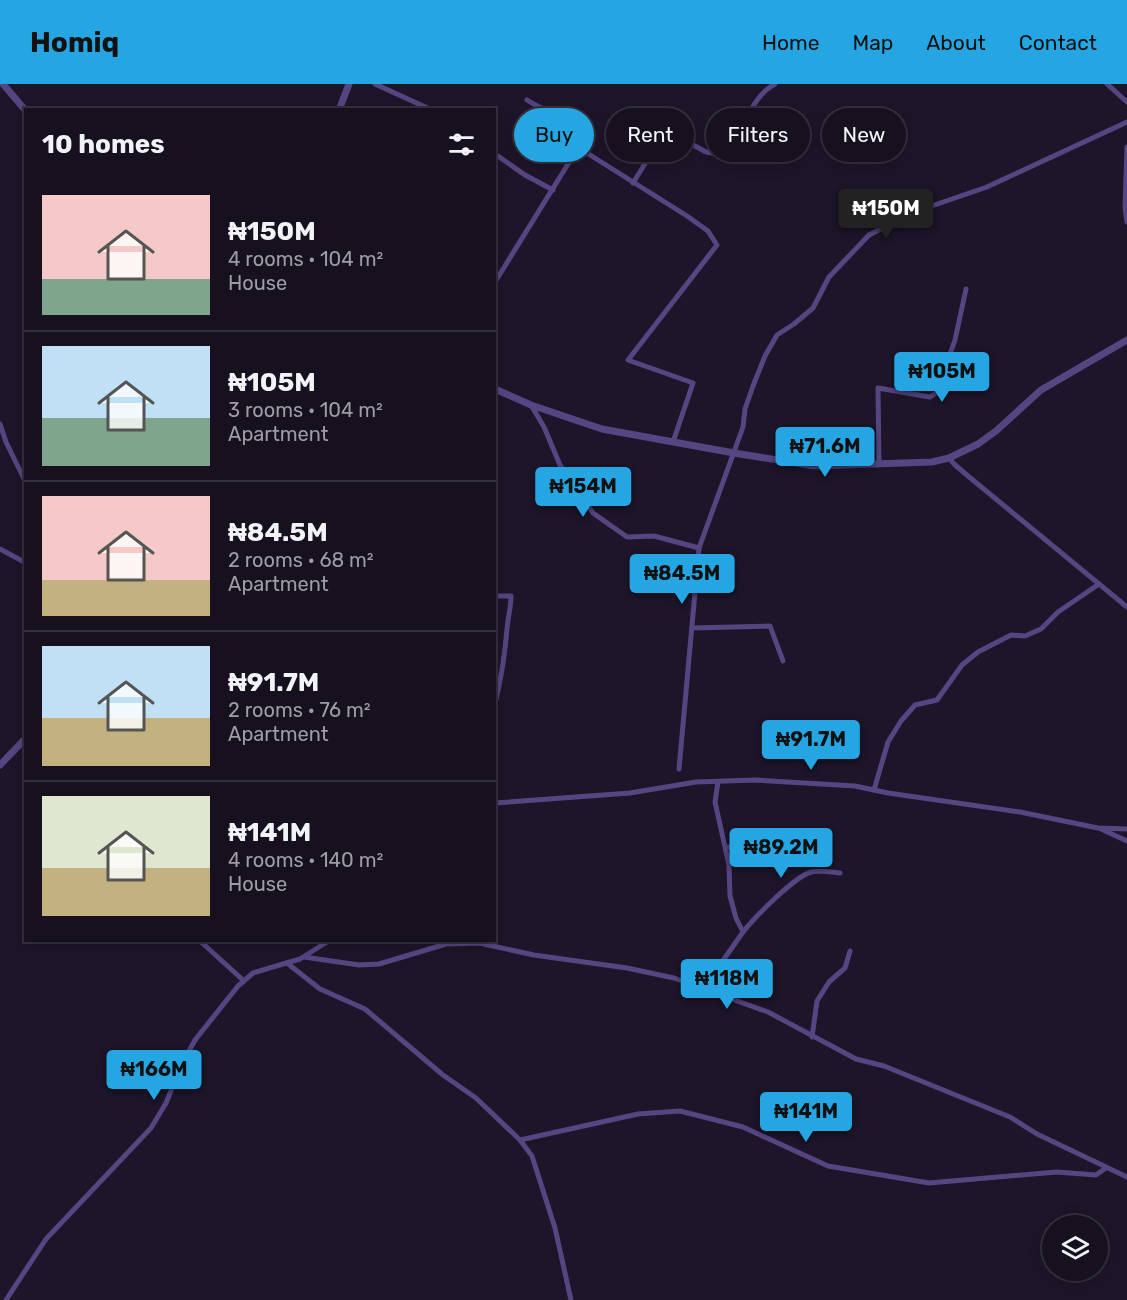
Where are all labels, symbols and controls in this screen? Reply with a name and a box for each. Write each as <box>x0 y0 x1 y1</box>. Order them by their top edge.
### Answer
text: Homiq <box>30 26 119 59</box>
text: Home <box>762 30 819 55</box>
text: Map <box>852 30 893 55</box>
text: About <box>926 30 986 55</box>
text: Contact <box>1019 30 1097 55</box>
chip: Buy <box>514 108 594 162</box>
chip: Rent <box>606 108 694 162</box>
chip: Filters <box>706 108 810 162</box>
chip: New <box>822 108 906 162</box>
icon: filters <box>445 128 478 161</box>
text: 10 homes <box>42 129 165 160</box>
pin: ₦150M <box>844 189 928 240</box>
text: ₦150M <box>852 196 920 220</box>
text: ₦150M <box>228 216 316 247</box>
icon: home <box>90 219 162 291</box>
text: 4 rooms · 104 m² <box>228 247 383 271</box>
text: House <box>228 271 287 295</box>
pin: ₦105M <box>900 352 984 403</box>
text: ₦105M <box>908 359 976 383</box>
text: ₦105M <box>228 367 316 398</box>
icon: home <box>90 370 162 442</box>
text: 3 rooms · 104 m² <box>228 398 383 422</box>
text: Apartment <box>228 422 329 446</box>
pin: ₦71.6M <box>776 427 874 478</box>
text: ₦71.6M <box>790 434 861 458</box>
pin: ₦154M <box>541 467 625 518</box>
text: ₦154M <box>549 474 617 498</box>
text: ₦84.5M <box>228 517 328 548</box>
icon: home <box>90 520 162 592</box>
text: 2 rooms · 68 m² <box>228 548 374 572</box>
pin: ₦84.5M <box>633 554 731 605</box>
text: ₦84.5M <box>644 561 720 585</box>
text: Apartment <box>228 572 329 596</box>
text: ₦91.7M <box>228 667 319 698</box>
icon: home <box>90 670 162 742</box>
text: 2 rooms · 76 m² <box>228 698 371 722</box>
pin: ₦91.7M <box>762 720 860 771</box>
text: Apartment <box>228 722 329 746</box>
text: ₦91.7M <box>776 727 846 751</box>
text: ₦141M <box>228 817 311 848</box>
icon: home <box>90 820 162 892</box>
pin: ₦89.2M <box>732 828 830 879</box>
text: ₦89.2M <box>743 835 819 859</box>
text: 4 rooms · 140 m² <box>228 848 383 872</box>
text: House <box>228 872 287 896</box>
pin: ₦118M <box>685 959 769 1010</box>
text: ₦118M <box>695 966 759 990</box>
pin: ₦166M <box>112 1050 196 1101</box>
text: ₦166M <box>121 1057 187 1081</box>
pin: ₦141M <box>764 1092 848 1143</box>
text: ₦141M <box>774 1099 838 1123</box>
map controls <box>1042 1215 1108 1281</box>
button: layers <box>1042 1215 1108 1281</box>

